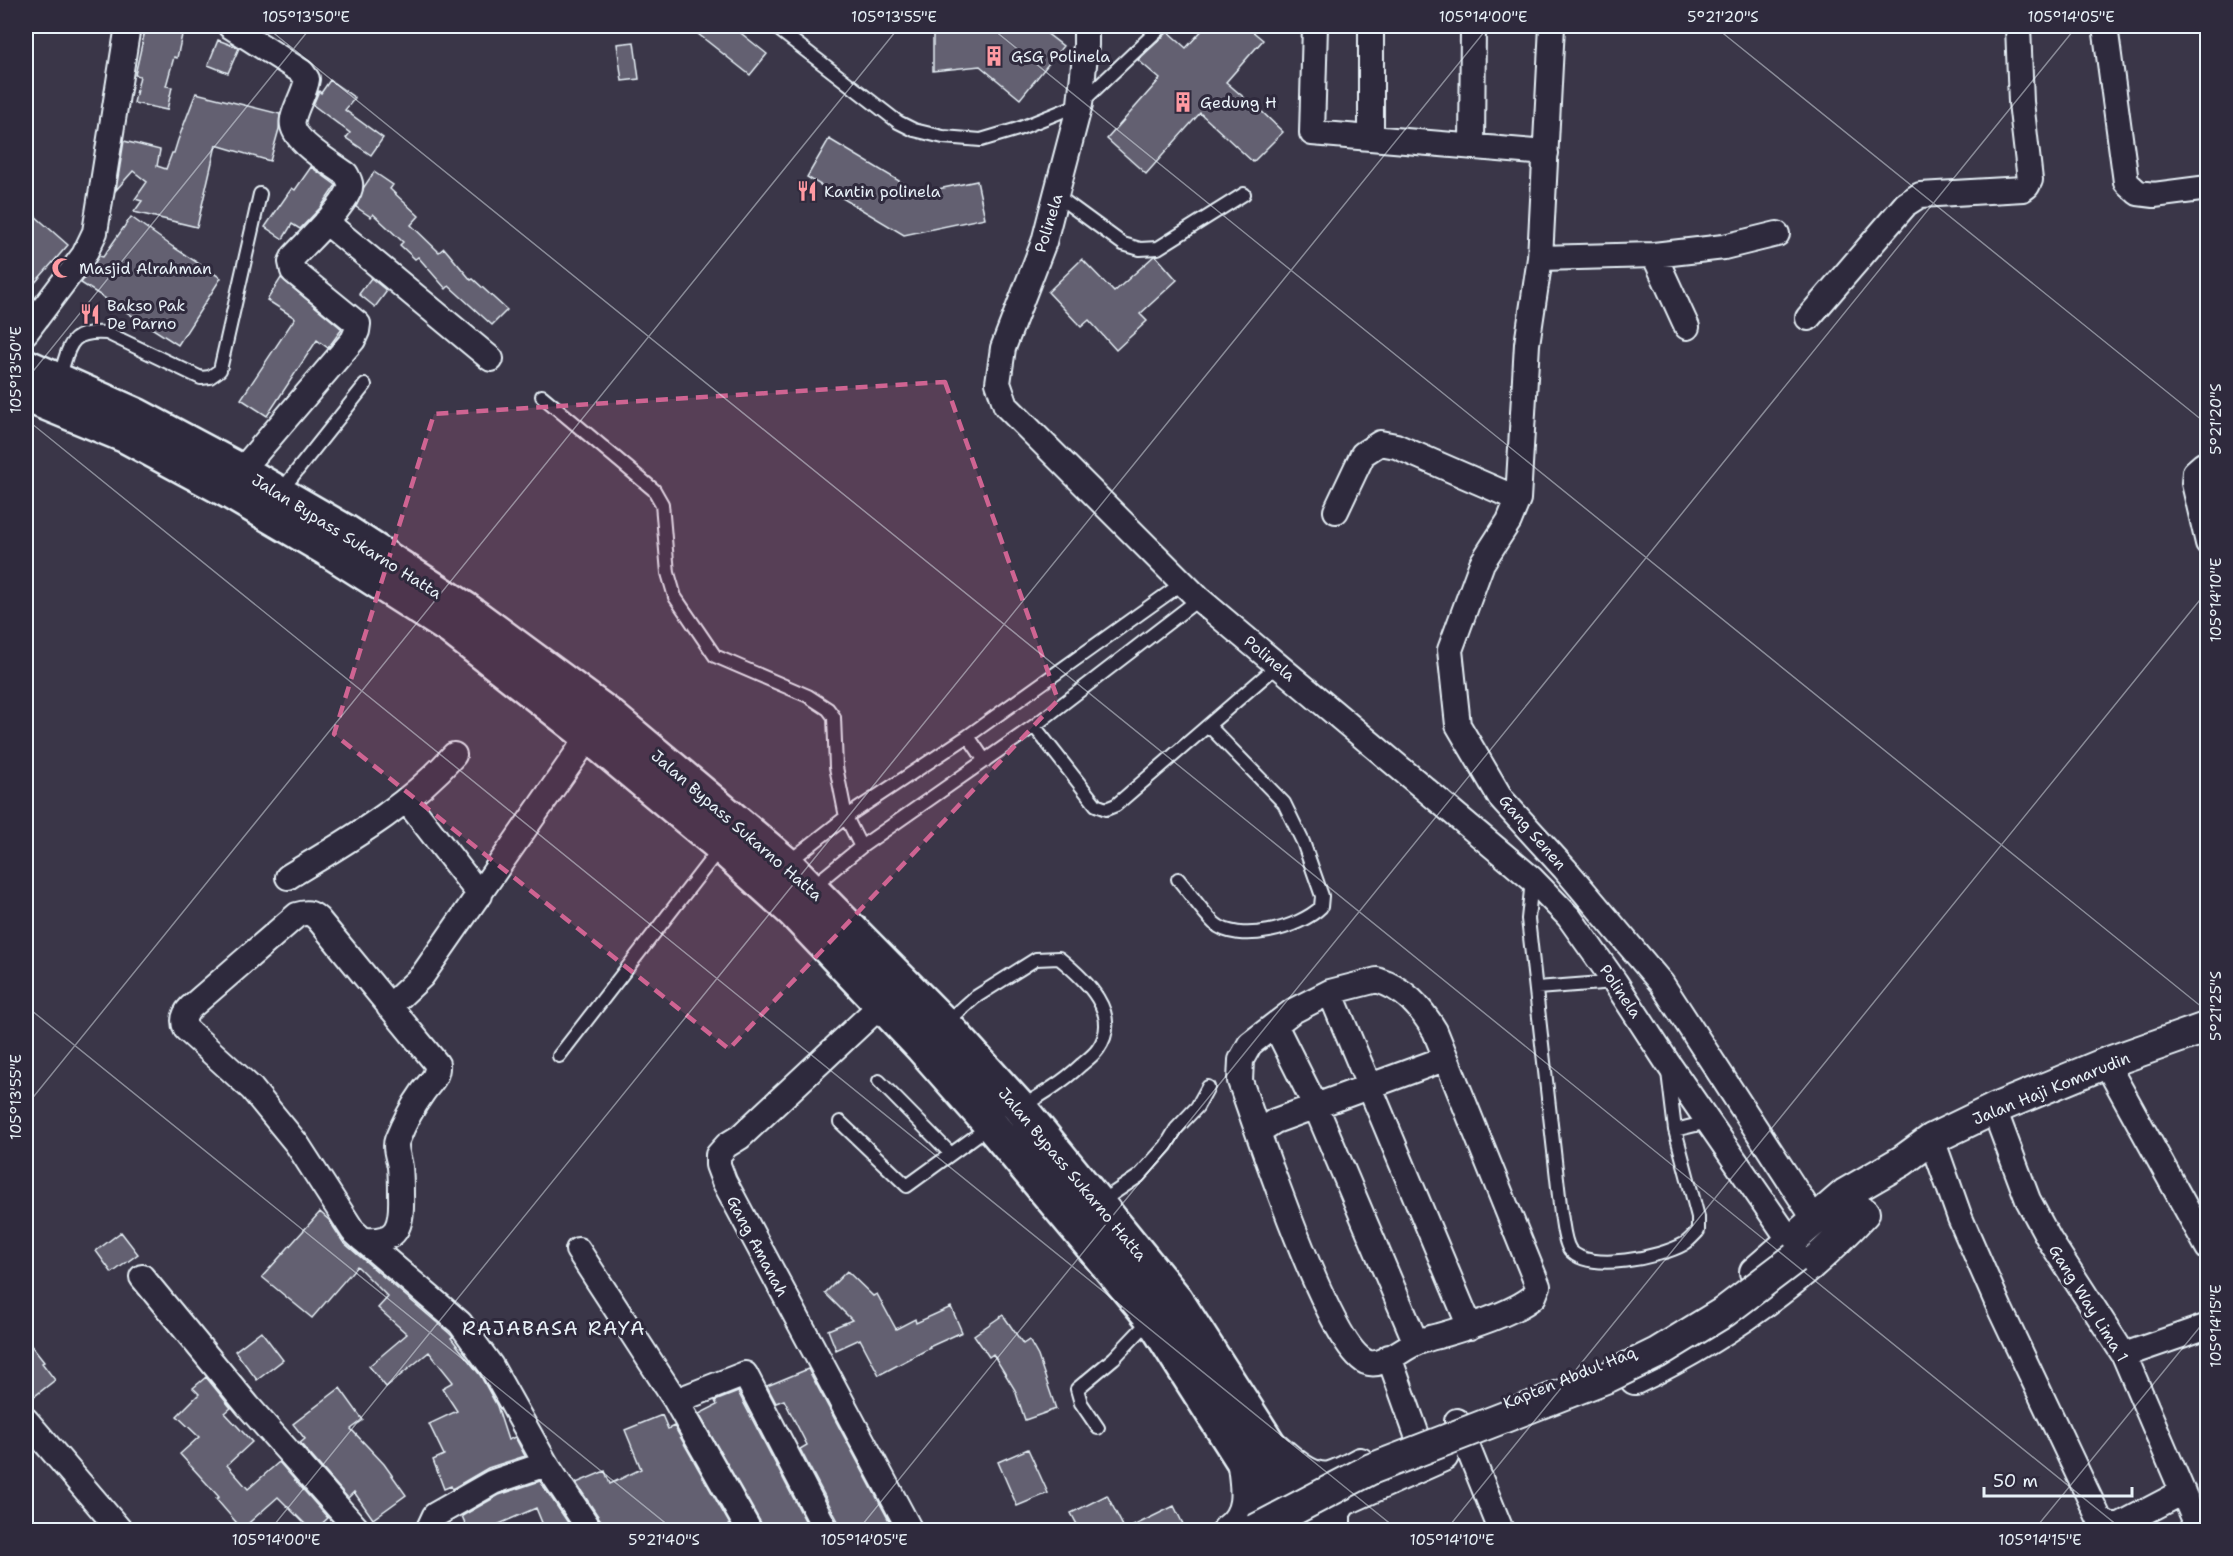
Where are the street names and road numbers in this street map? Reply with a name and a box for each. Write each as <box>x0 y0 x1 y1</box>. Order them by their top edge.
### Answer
street label: Polinela <box>1030 191 1067 255</box>
street label: Jalan Bypass Sukarno Hatta <box>248 469 446 604</box>
street label: Polinela <box>1240 631 1300 686</box>
street label: Jalan Bypass Sukarno Hatta <box>647 745 827 906</box>
street label: Gang Senen <box>1494 790 1571 874</box>
street label: Polinela <box>1595 960 1646 1022</box>
street label: Jalan Haji Komarudin <box>1969 1047 2133 1130</box>
street label: Jalan Bypass Sukarno Hatta <box>994 1083 1151 1265</box>
street label: Gang Amanah <box>722 1192 793 1301</box>
street label: Gang Way Lima 1 <box>2044 1241 2133 1366</box>
street label: Kapten Abdul Haq <box>1500 1341 1640 1414</box>

